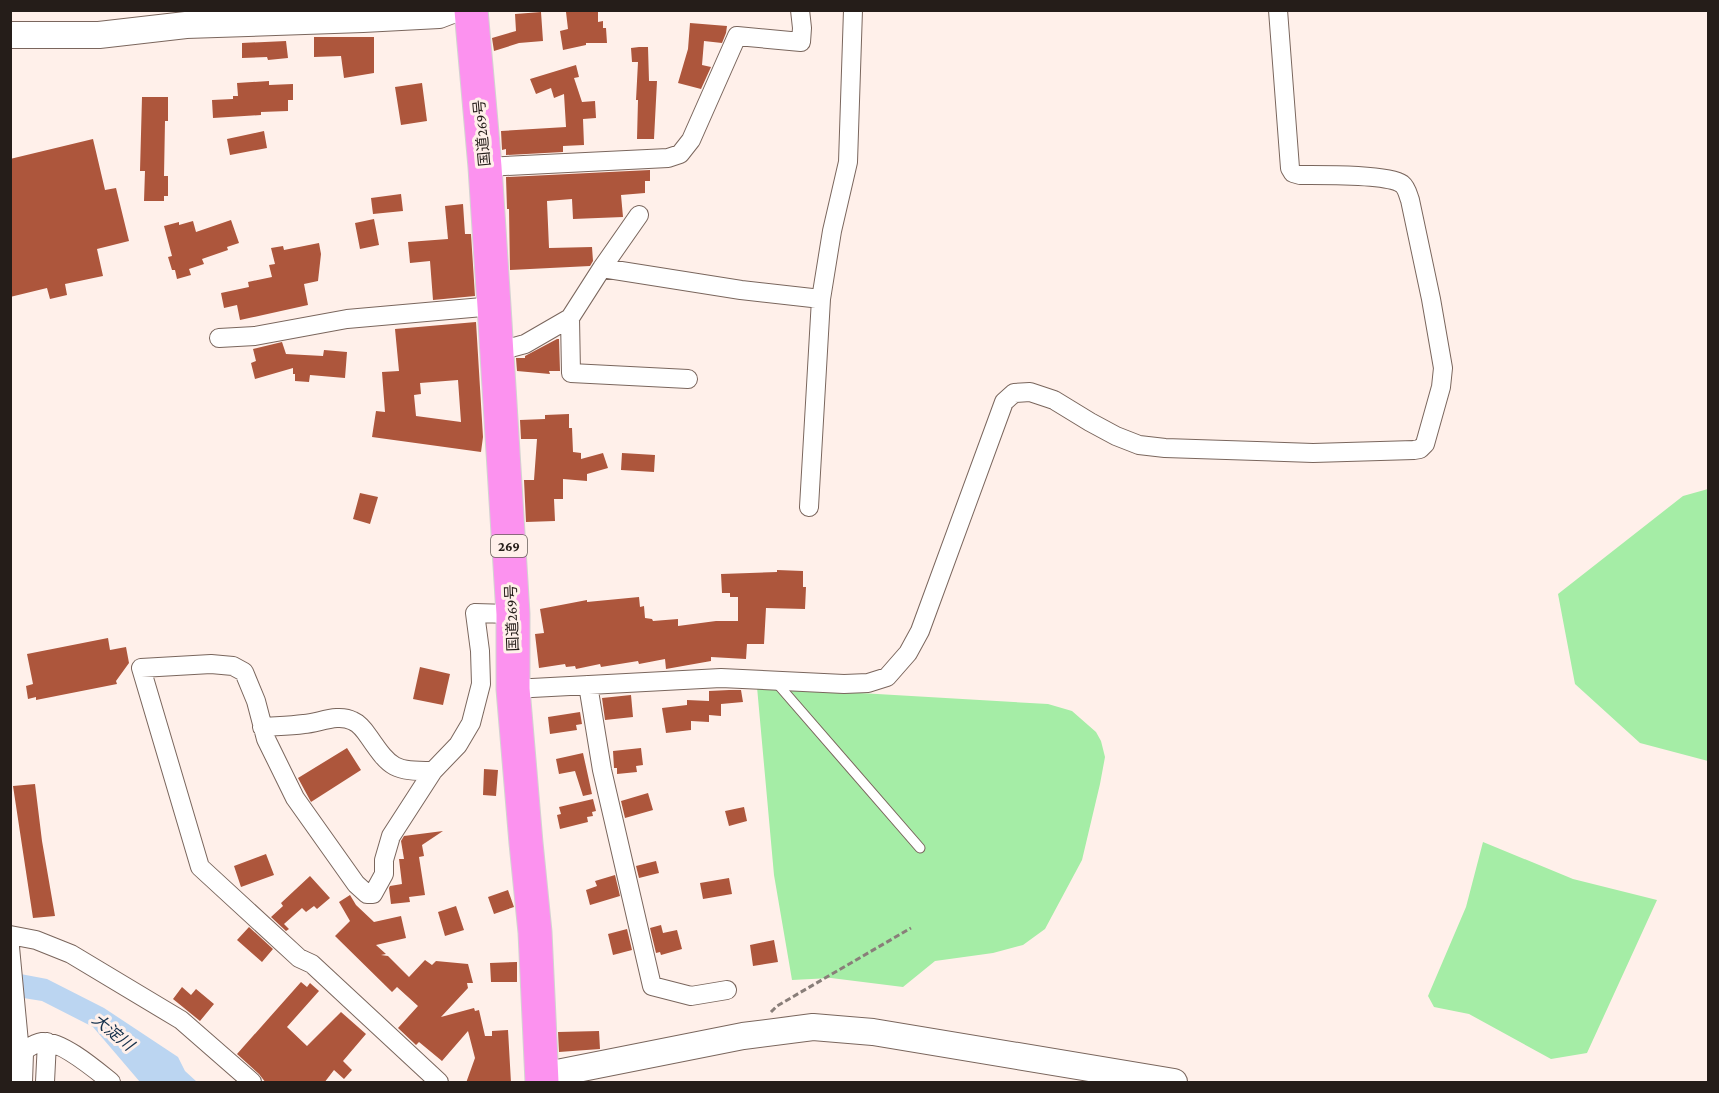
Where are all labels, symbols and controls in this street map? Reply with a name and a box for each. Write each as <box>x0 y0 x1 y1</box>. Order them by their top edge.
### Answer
street label: 国道269号 <box>471 99 493 167</box>
road number: 269 <box>491 535 527 557</box>
street label: 国道269号 <box>503 584 521 652</box>
water label: 大淀川 <box>89 1010 139 1055</box>

